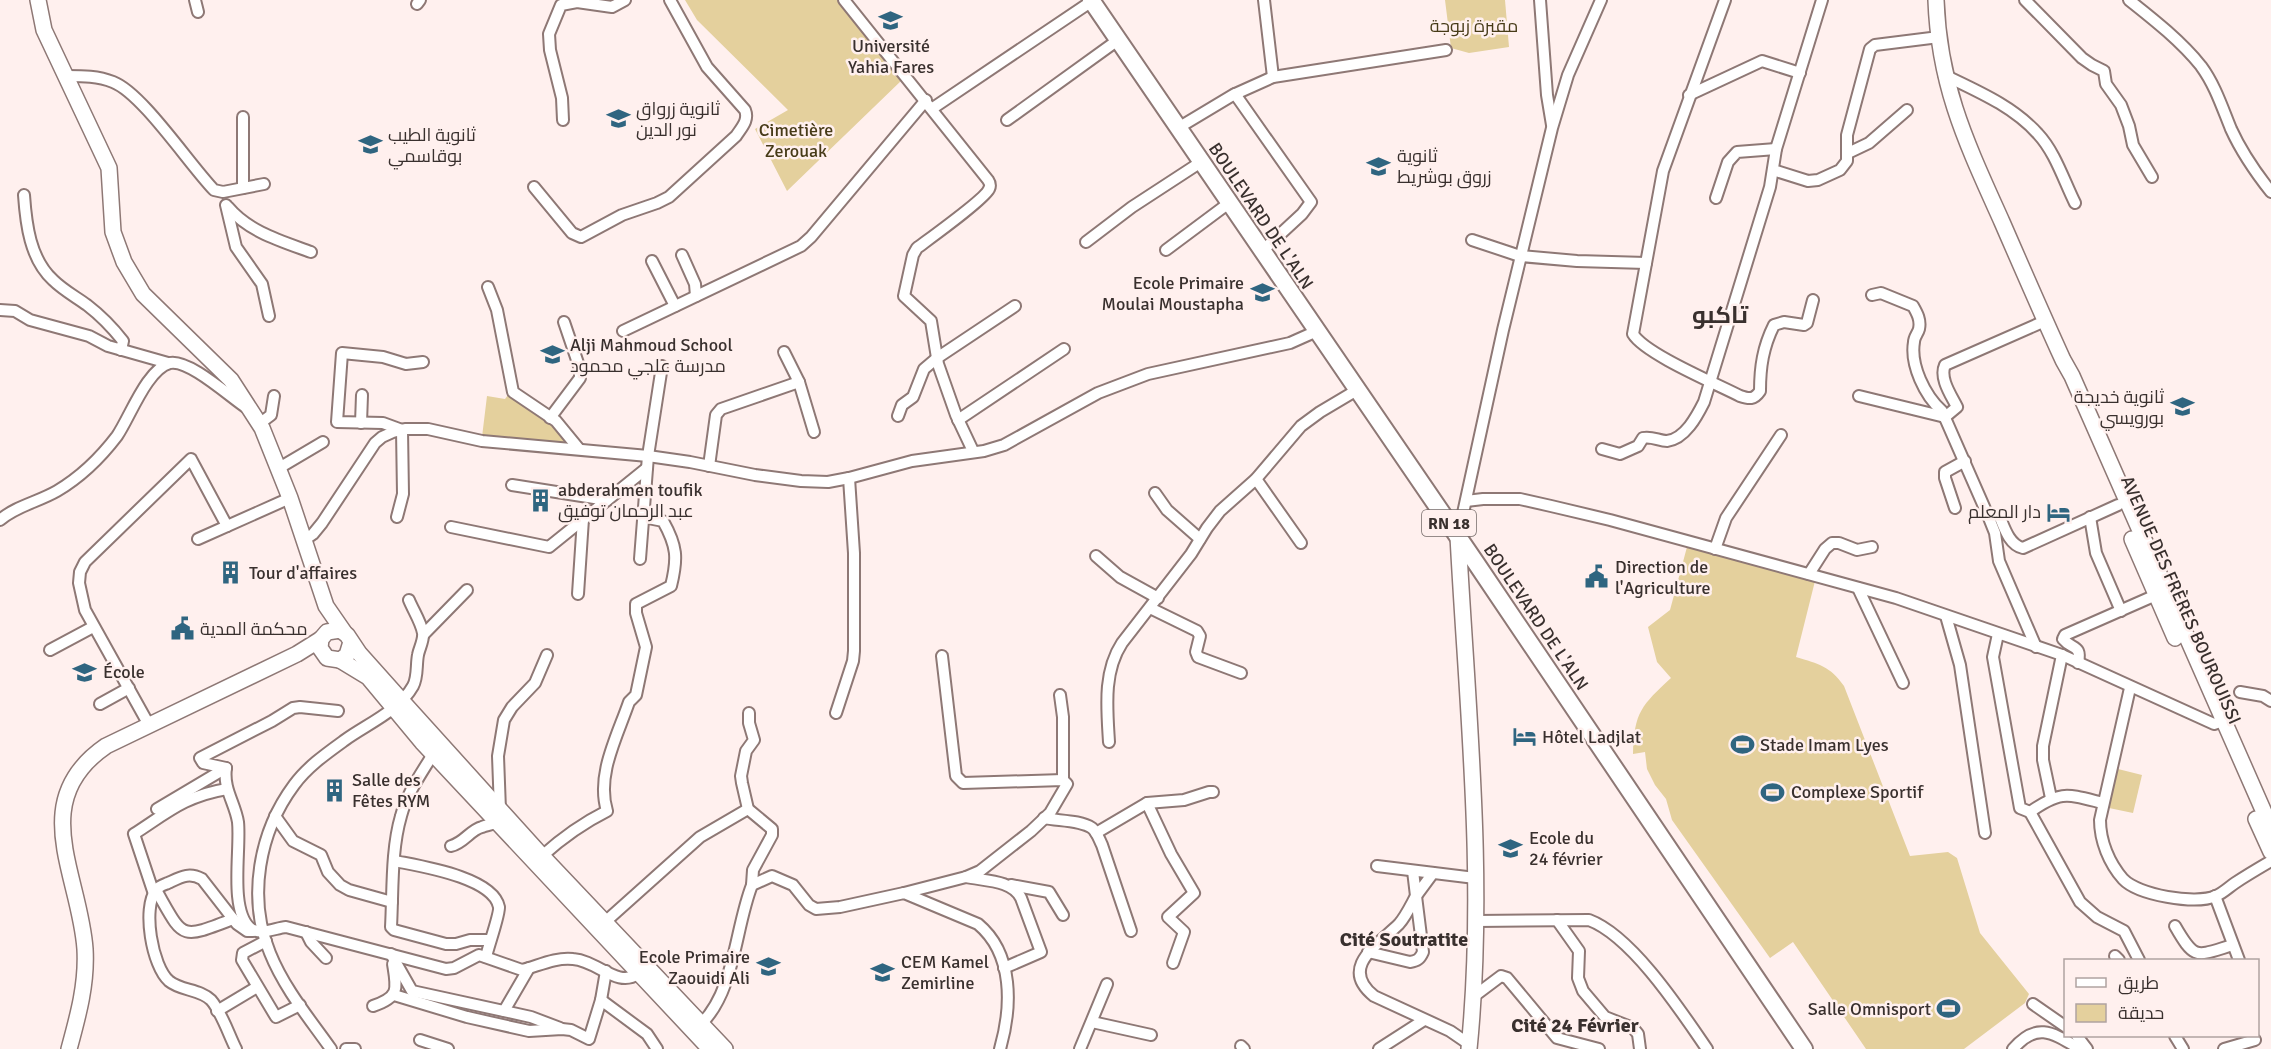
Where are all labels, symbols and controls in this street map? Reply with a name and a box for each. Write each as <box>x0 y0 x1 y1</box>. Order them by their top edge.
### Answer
school or university icon: Université Yahia Fares <box>878 7 904 33</box>
park label: مقبرة زبوجة <box>1430 15 1518 37</box>
place label: Université Yahia Fares <box>848 35 934 78</box>
place label: ثانوية زرواق نور الدين <box>636 98 720 141</box>
school or university icon: ثانوية زرواق نور الدين <box>605 106 631 132</box>
park label: Cimetière Zerouak <box>759 119 833 162</box>
place label: ثانوية الطيب بوقاسمي <box>388 124 476 170</box>
school or university icon: ثانوية الطيب بوقاسمي <box>357 132 383 158</box>
street label: BOULEVARD DE L'ALN <box>1204 138 1318 294</box>
place label: ثانوية زروق بوشريط <box>1397 145 1492 189</box>
school or university icon: ثانوية زروق بوشريط <box>1366 153 1392 179</box>
place label: Ecole Primaire Moulai Moustapha <box>1101 272 1244 315</box>
school or university icon: Ecole Primaire Moulai Moustapha <box>1249 280 1275 306</box>
district label: تاكبو <box>1692 300 1749 330</box>
place label: Alji Mahmoud School مدرسة علجي محمود <box>570 334 733 380</box>
school or university icon: Alji Mahmoud School مدرسة علجي محمود <box>539 342 565 368</box>
place label: ثانوية خديجة بورويسي <box>2074 386 2164 431</box>
school or university icon: ثانوية خديجة بورويسي <box>2169 394 2195 420</box>
street label: AVENUE DES FRÈRES BOUROUISSI <box>2116 472 2246 728</box>
place label: abderahmen toufik عبد الرحمان توفيق <box>558 479 703 523</box>
building icon: abderahmen toufik عبد الرحمان توفيق <box>527 487 553 513</box>
hotel icon: دار المعلم <box>2046 499 2072 525</box>
place label: دار المعلم <box>1968 501 2041 524</box>
road number: RN 18 <box>1422 510 1476 536</box>
street label: BOULEVARD DE L'ALN <box>1479 539 1593 695</box>
place label: Direction de l'Agriculture <box>1615 556 1710 599</box>
building icon: Tour d'affaires <box>218 560 244 586</box>
place label: Tour d'affaires <box>249 562 357 584</box>
public building icon: Direction de l'Agriculture <box>1584 564 1610 590</box>
public building icon: محكمة المدية <box>169 616 195 642</box>
place label: محكمة المدية <box>200 618 308 640</box>
school or university icon: École <box>72 659 98 685</box>
place label: École <box>103 661 145 683</box>
hotel icon: Hôtel Ladjlat <box>1511 724 1537 750</box>
place label: Hôtel Ladjlat <box>1542 726 1641 748</box>
sports icon: Stade Imam Lyes <box>1729 732 1755 758</box>
place label: Stade Imam Lyes <box>1760 734 1889 756</box>
place label: Salle des Fêtes RYM <box>352 769 430 812</box>
building icon: Salle des Fêtes RYM <box>321 777 347 803</box>
sports icon: Complexe Sportif <box>1760 779 1786 805</box>
place label: Complexe Sportif <box>1791 781 1924 803</box>
place label: Ecole du 24 février <box>1529 827 1603 870</box>
school or university icon: Ecole du 24 février <box>1498 835 1524 861</box>
district label: Cité Soutratite <box>1340 927 1468 952</box>
place label: Ecole Primaire Zaouidi Ali <box>639 946 750 989</box>
place label: CEM Kamel Zemirline <box>901 951 989 994</box>
school or university icon: Ecole Primaire Zaouidi Ali <box>755 954 781 980</box>
school or university icon: CEM Kamel Zemirline <box>870 959 896 985</box>
legend <box>2064 959 2259 1037</box>
text: طريق <box>2118 972 2159 995</box>
sports icon: Salle Omnisport <box>1936 996 1962 1022</box>
place label: Salle Omnisport <box>1808 998 1931 1020</box>
text: حديقة <box>2118 1002 2164 1024</box>
district label: Cité 24 Février <box>1511 1013 1639 1038</box>

